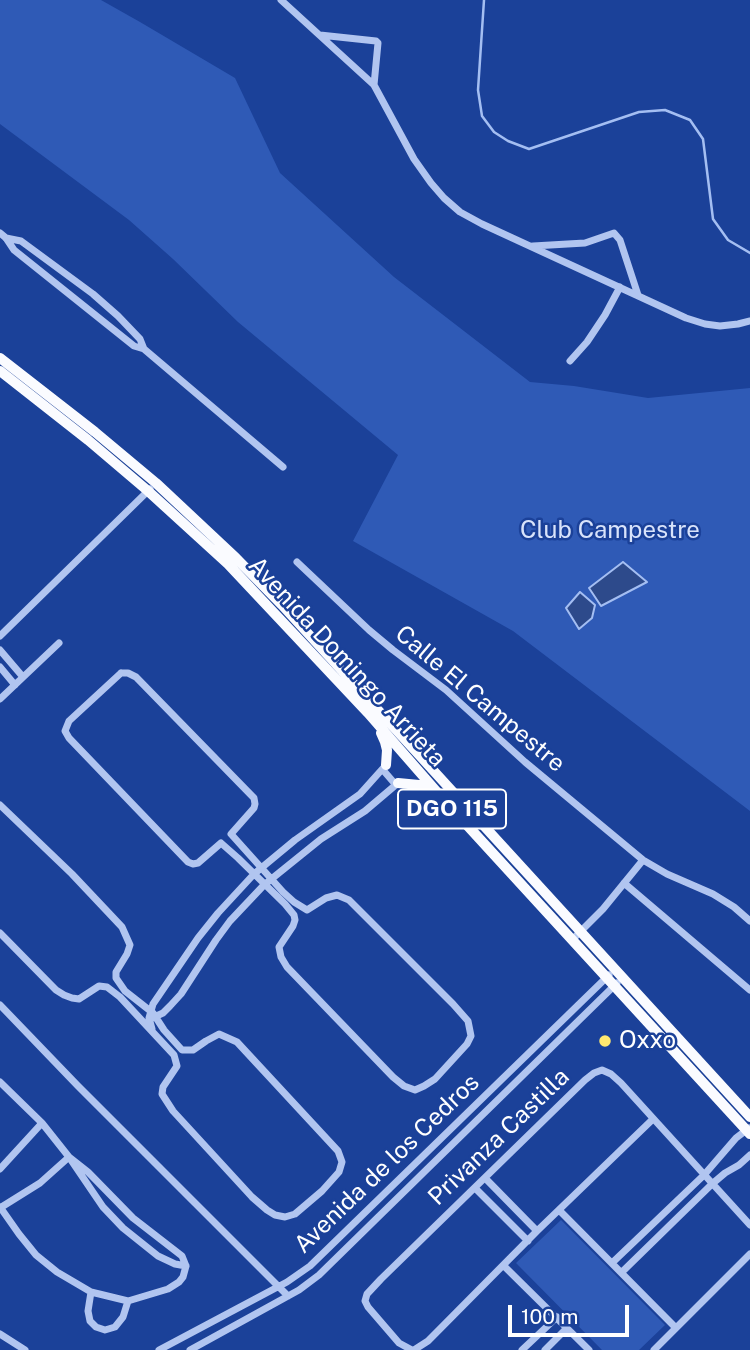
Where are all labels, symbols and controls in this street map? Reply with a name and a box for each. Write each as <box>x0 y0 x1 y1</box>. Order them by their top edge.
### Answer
park label: Club Campestre <box>520 517 700 545</box>
street label: Avenida Domingo Arrieta <box>242 551 452 773</box>
street label: Calle El Campestre <box>389 620 571 778</box>
road number: DGO 115 <box>398 790 506 828</box>
place label: Oxxo <box>619 1027 676 1055</box>
marker: Oxxo <box>597 1033 613 1049</box>
street label: Privanza Castilla <box>423 1063 575 1211</box>
street label: Avenida de los Cedros <box>289 1068 485 1260</box>
scale bar <box>512 1290 633 1334</box>
text: 100 m <box>521 1304 578 1329</box>

